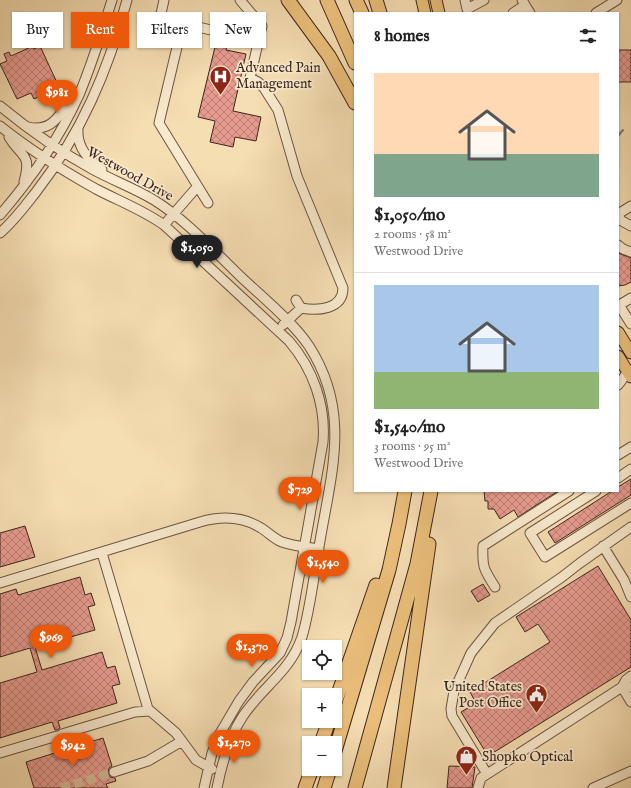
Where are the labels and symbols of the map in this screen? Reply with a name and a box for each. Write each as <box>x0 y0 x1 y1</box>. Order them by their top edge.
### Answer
place label: Advanced Pain Management <box>235 59 321 93</box>
hospital icon: Advanced Pain Management <box>207 63 233 96</box>
pin: $981 <box>33 80 81 114</box>
street label: Westwood Drive <box>84 143 177 205</box>
pin: $1,050 <box>164 235 230 269</box>
pin: $729 <box>276 477 324 511</box>
pin: $1,540 <box>290 550 356 584</box>
pin: $969 <box>27 625 75 659</box>
pin: $1,370 <box>219 634 285 668</box>
place label: United States Post Office <box>443 678 523 712</box>
public building icon: United States Post Office <box>524 682 550 715</box>
pin: $1,270 <box>201 730 267 764</box>
pin: $942 <box>49 733 97 767</box>
shop icon: Shopko Optical <box>454 744 480 777</box>
place label: Shopko Optical <box>482 748 573 766</box>

